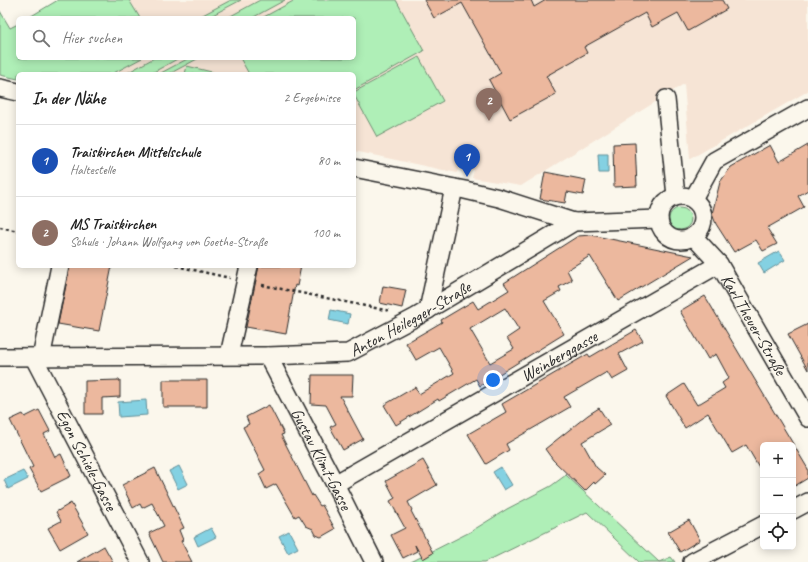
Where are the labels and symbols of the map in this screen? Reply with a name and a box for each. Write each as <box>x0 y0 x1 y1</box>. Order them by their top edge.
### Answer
pin: 2 <box>476 88 502 121</box>
pin: 1 <box>454 144 480 177</box>
street label: Karl Theuer-Straße <box>716 270 792 380</box>
street label: Anton Heilegger-Straße <box>346 276 476 361</box>
street label: Weinberggasse <box>517 325 602 386</box>
your location <box>483 370 503 390</box>
street label: Gustav Klimt-Gasse <box>286 405 357 515</box>
street label: Egon Schiele-Gasse <box>52 406 122 516</box>

